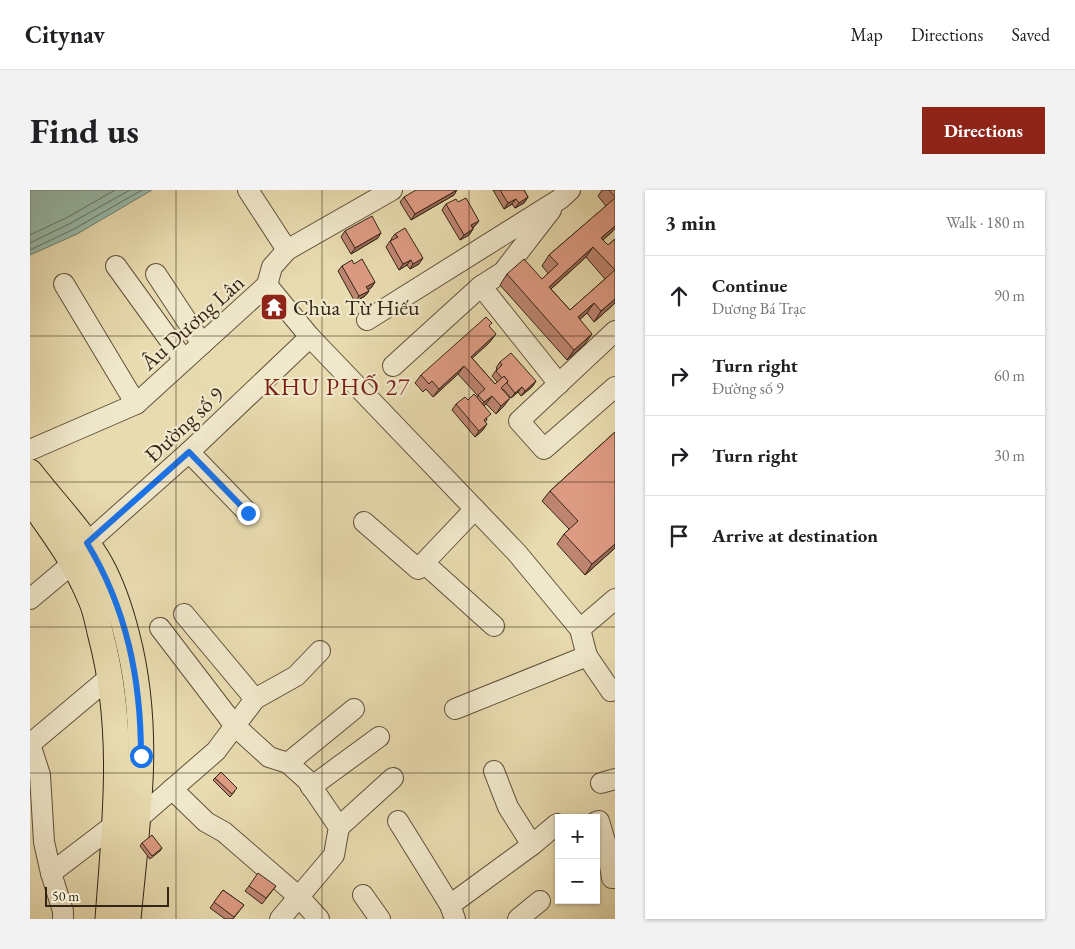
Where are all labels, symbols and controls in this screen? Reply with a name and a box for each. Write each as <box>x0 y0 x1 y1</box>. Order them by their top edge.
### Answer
text: Citynav <box>25 19 105 50</box>
text: Map <box>851 23 883 46</box>
text: Directions <box>911 23 983 46</box>
text: Saved <box>1011 23 1050 46</box>
button: Directions <box>922 107 1045 154</box>
text: Find us <box>30 108 139 153</box>
text: 3 min <box>665 209 716 236</box>
text: Walk · 180 m <box>946 212 1025 233</box>
street label: Âu Dương Lân <box>134 268 251 377</box>
text: Continue <box>712 273 787 298</box>
icon: ahead <box>665 282 693 310</box>
text: 90 m <box>994 285 1025 306</box>
temple icon: Chùa Từ Hiếu <box>259 292 289 322</box>
place label: Chùa Từ Hiếu <box>293 293 420 322</box>
text: Dương Bá Trạc <box>712 298 806 319</box>
text: Turn right <box>712 353 798 378</box>
icon: right <box>665 362 693 390</box>
text: 60 m <box>994 365 1025 386</box>
district label: KHU PHỐ 27 <box>263 371 411 402</box>
text: Đường số 9 <box>712 378 784 399</box>
street label: Đường số 9 <box>138 380 231 469</box>
icon: right <box>665 442 693 470</box>
text: Turn right <box>712 443 798 468</box>
text: 30 m <box>994 445 1025 466</box>
route end <box>237 502 260 525</box>
icon: arrive <box>665 522 693 550</box>
text: Arrive at destination <box>712 523 878 548</box>
route start <box>130 745 153 768</box>
map controls <box>555 814 600 904</box>
button: + <box>555 814 600 859</box>
button: − <box>555 859 600 904</box>
scale bar <box>45 884 169 907</box>
text: 50 m <box>52 887 79 905</box>

